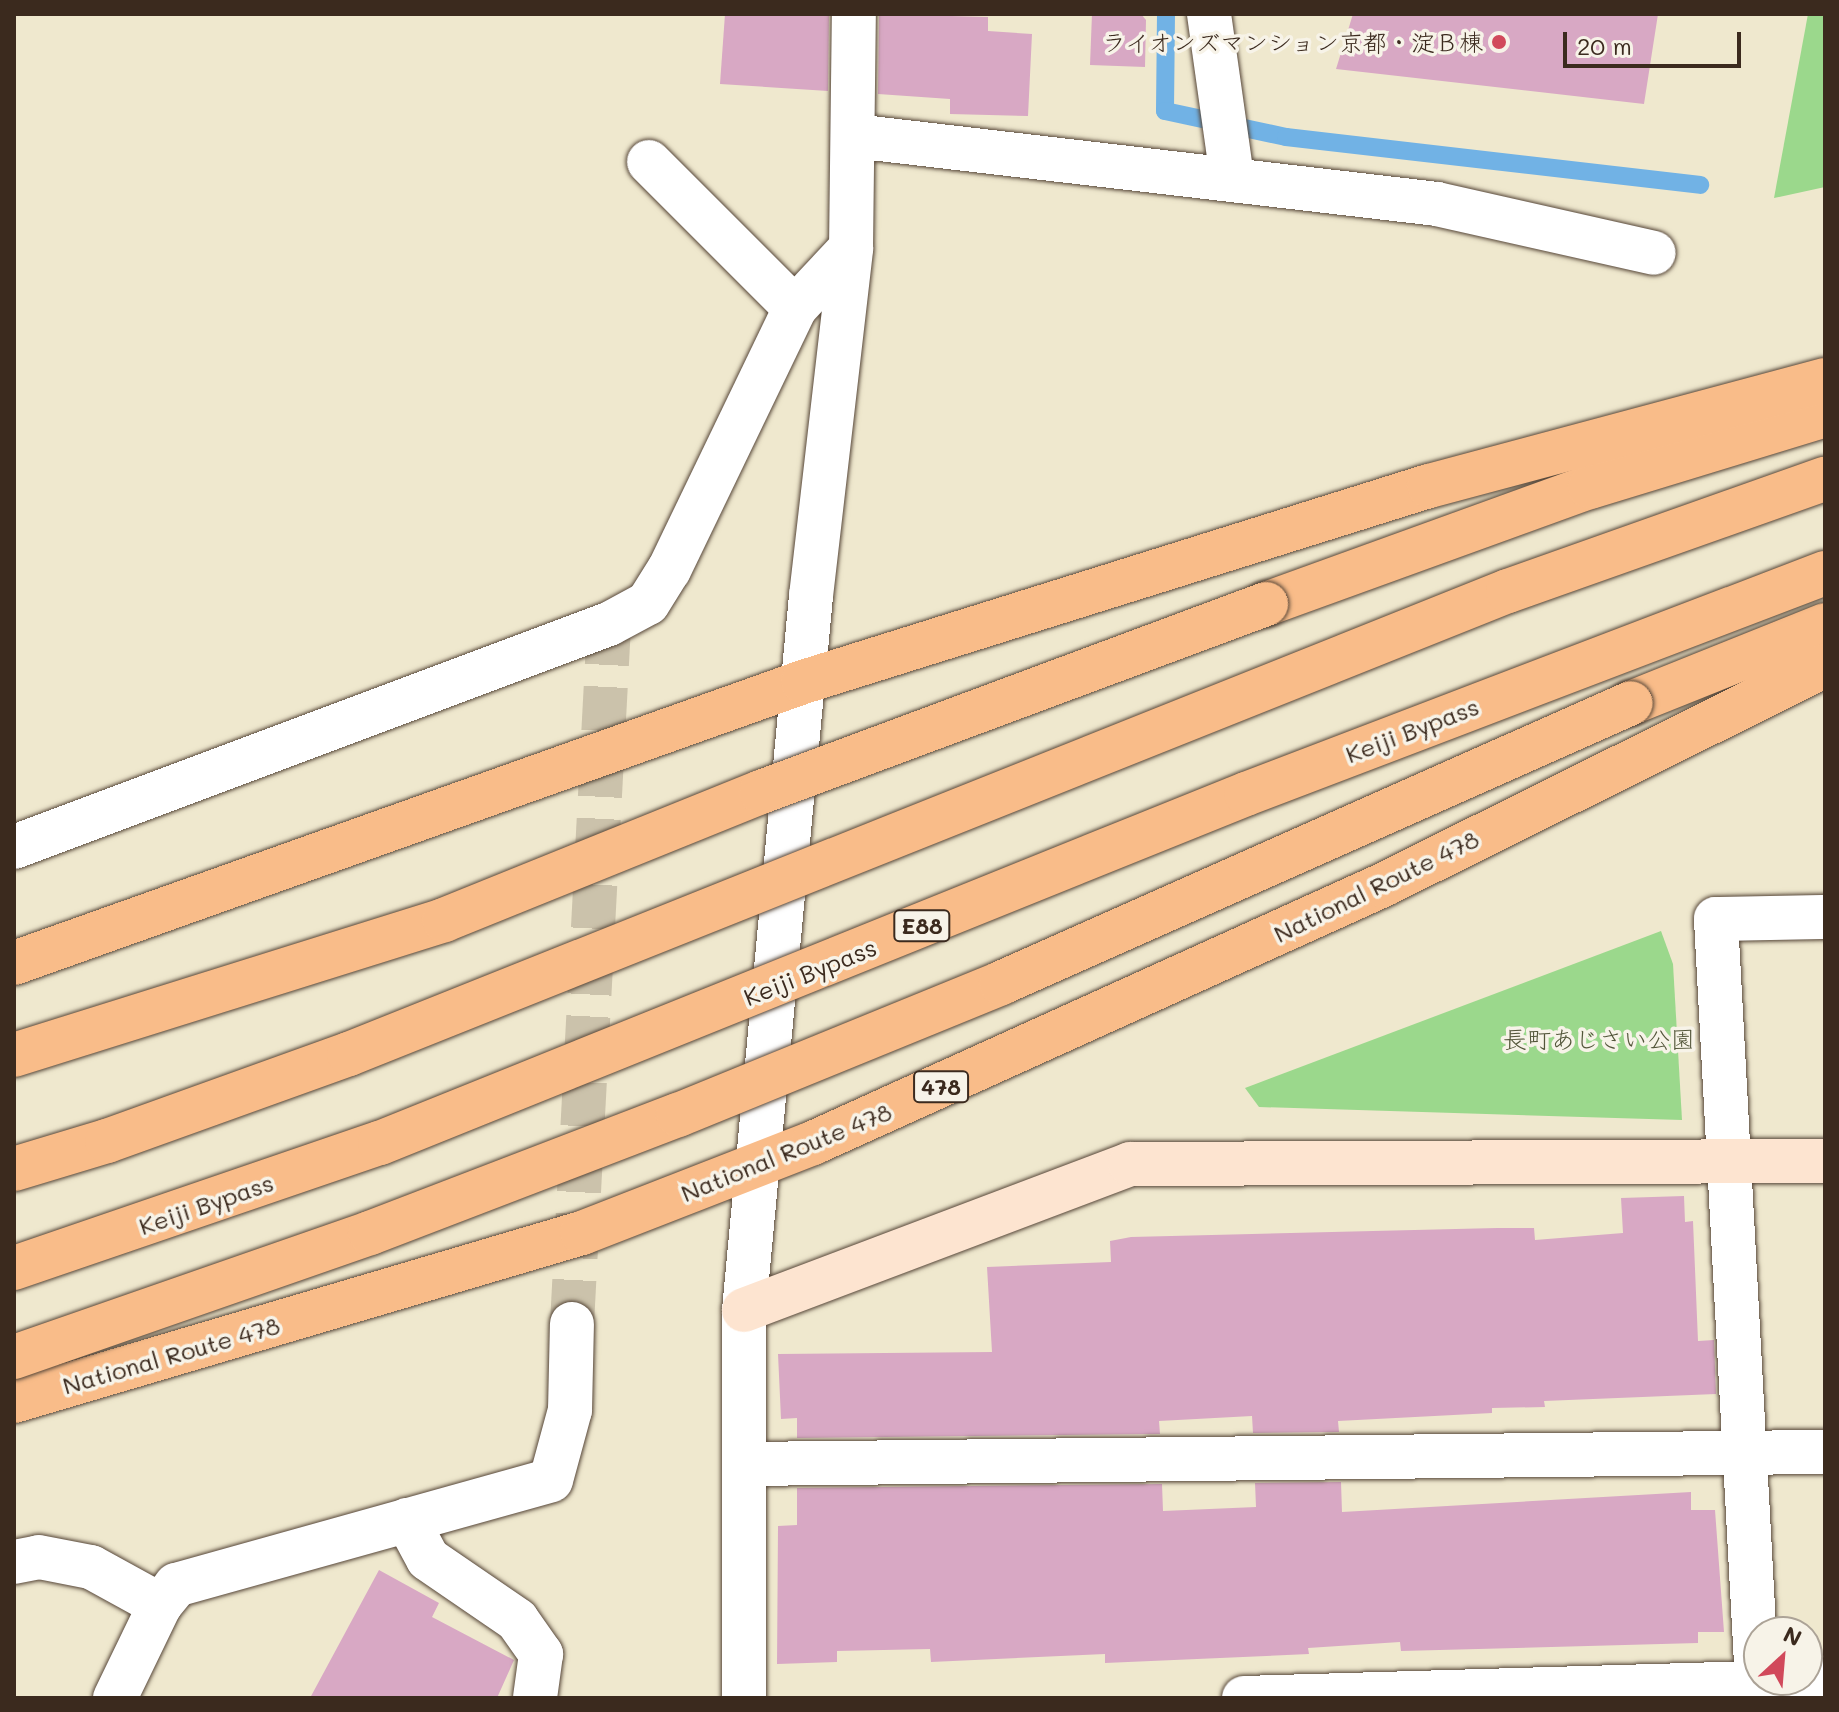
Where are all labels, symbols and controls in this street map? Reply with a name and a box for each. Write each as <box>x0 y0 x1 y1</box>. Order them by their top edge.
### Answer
scale bar <box>1567 16 1745 66</box>
place label: ライオンズマンション京都・淀Ｂ棟 <box>1099 28 1483 56</box>
text: 20 m <box>1577 30 1632 61</box>
marker: ライオンズマンション京都・淀Ｂ棟 <box>1490 33 1508 51</box>
street label: Keiji Bypass <box>1341 691 1483 769</box>
street label: National Route 478 <box>1269 824 1483 948</box>
road number: E88 <box>892 908 952 944</box>
street label: Keiji Bypass <box>740 932 880 1012</box>
park label: 長町あじさい公園 <box>1503 1025 1695 1053</box>
road number: 478 <box>913 1069 969 1105</box>
street label: National Route 478 <box>677 1097 895 1207</box>
street label: Keiji Bypass <box>135 1168 277 1240</box>
street label: National Route 478 <box>59 1310 283 1400</box>
north arrow <box>1743 1616 1823 1696</box>
text: N <box>1779 1619 1807 1652</box>

